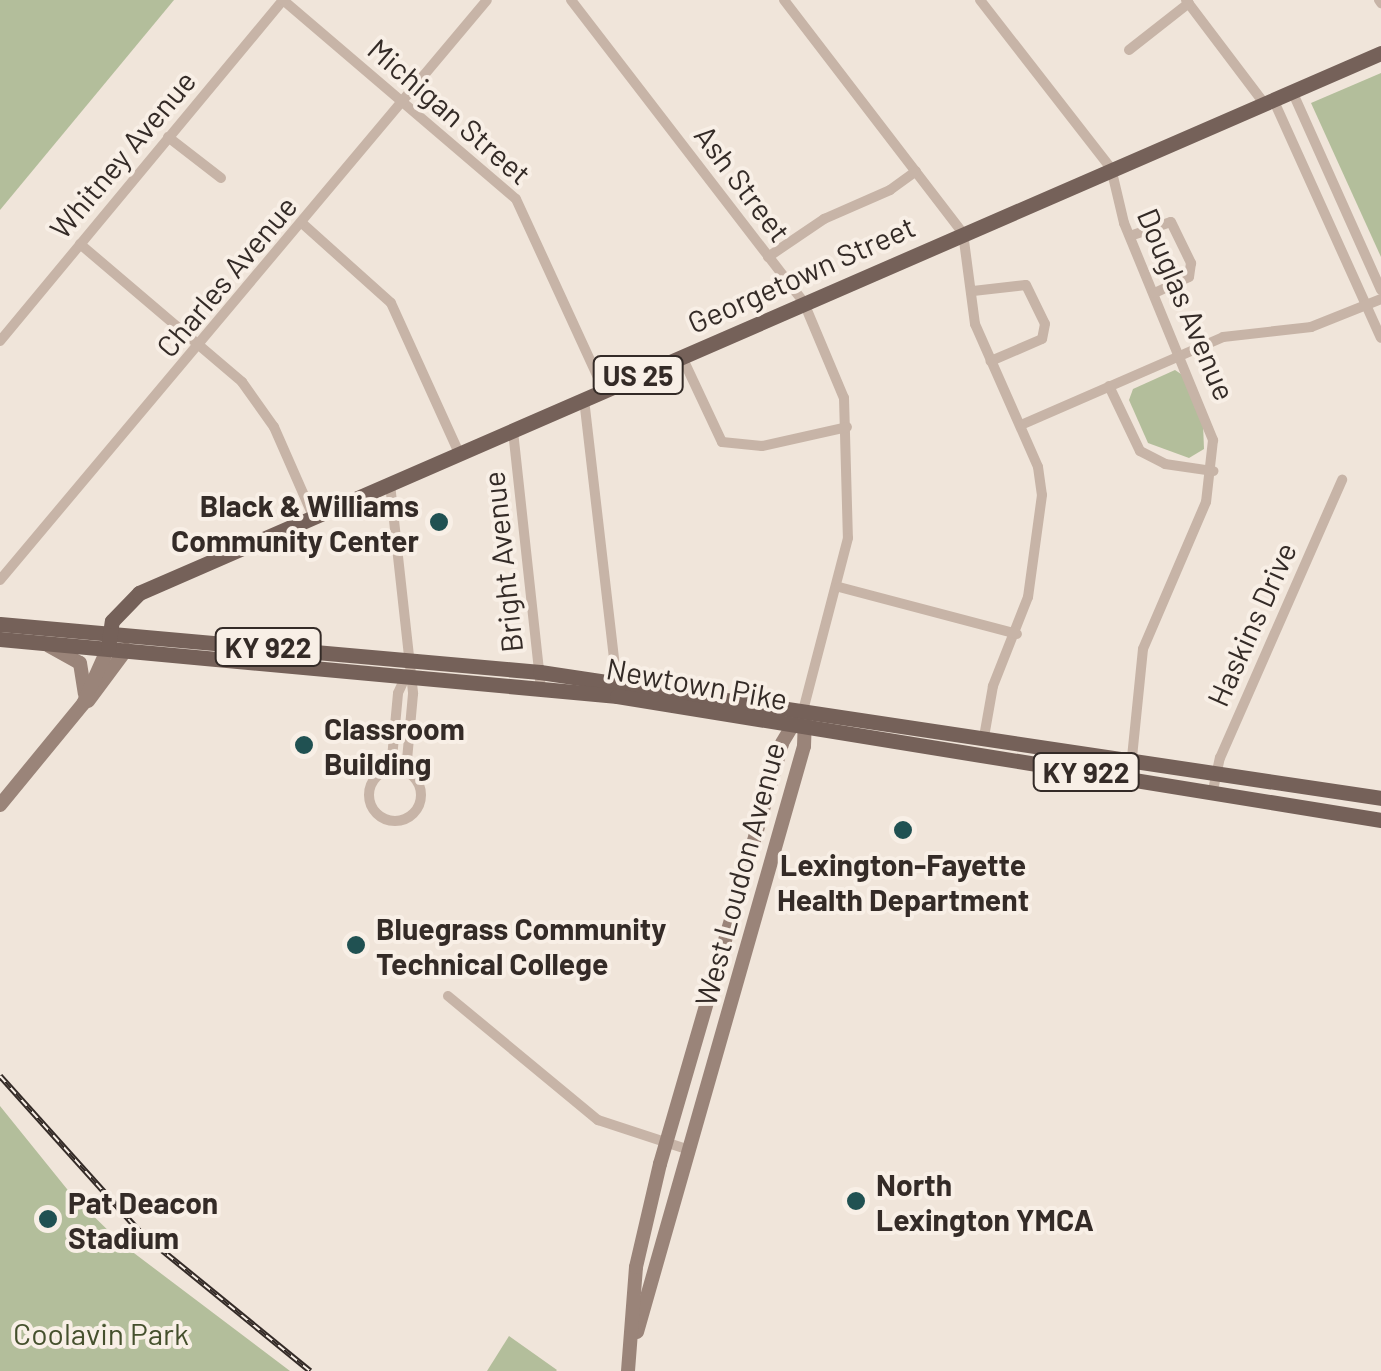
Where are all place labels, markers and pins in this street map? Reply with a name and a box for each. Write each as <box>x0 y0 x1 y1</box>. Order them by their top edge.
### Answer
place label: Black & Williams Community Center <box>171 487 419 558</box>
marker: Black & Williams Community Center <box>428 511 450 533</box>
place label: Classroom Building <box>324 710 465 780</box>
marker: Classroom Building <box>293 734 315 756</box>
marker: Lexington-Fayette Health Department <box>892 819 914 841</box>
place label: Lexington-Fayette Health Department <box>777 846 1029 916</box>
place label: Bluegrass Community Technical College <box>376 910 666 980</box>
marker: Bluegrass Community Technical College <box>345 934 367 956</box>
place label: North Lexington YMCA <box>876 1166 1094 1236</box>
place label: Pat Deacon Stadium <box>68 1184 218 1254</box>
marker: North Lexington YMCA <box>845 1190 867 1212</box>
marker: Pat Deacon Stadium <box>37 1208 59 1230</box>

